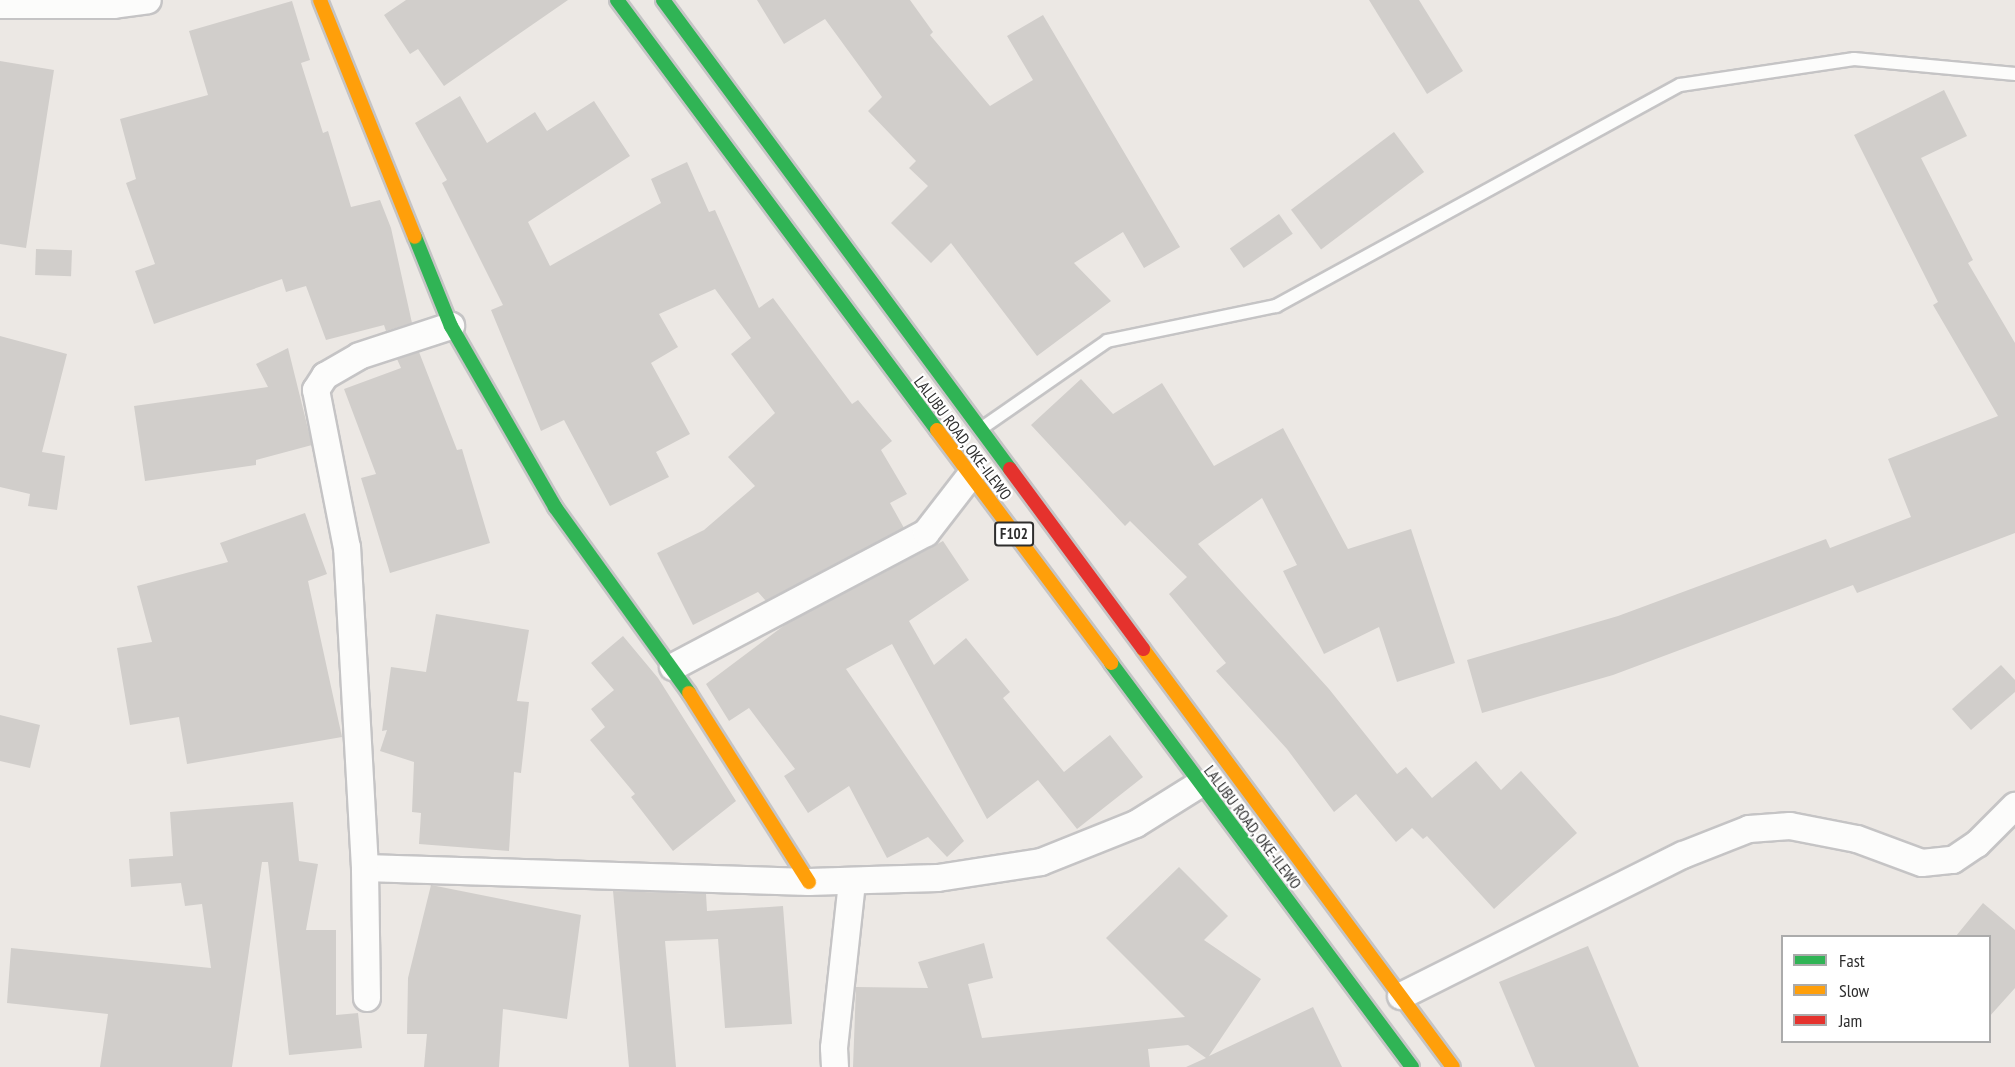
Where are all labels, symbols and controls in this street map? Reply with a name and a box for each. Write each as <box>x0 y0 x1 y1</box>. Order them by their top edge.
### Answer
street label: LALUBU ROAD, OKE-ILEWO <box>910 372 1016 504</box>
road number: F102 <box>993 522 1035 546</box>
street label: LALUBU ROAD, OKE-ILEWO <box>1200 761 1306 893</box>
legend <box>1781 935 1991 1043</box>
text: Fast <box>1839 949 1865 972</box>
text: Slow <box>1839 979 1869 1002</box>
text: Jam <box>1839 1009 1862 1032</box>

